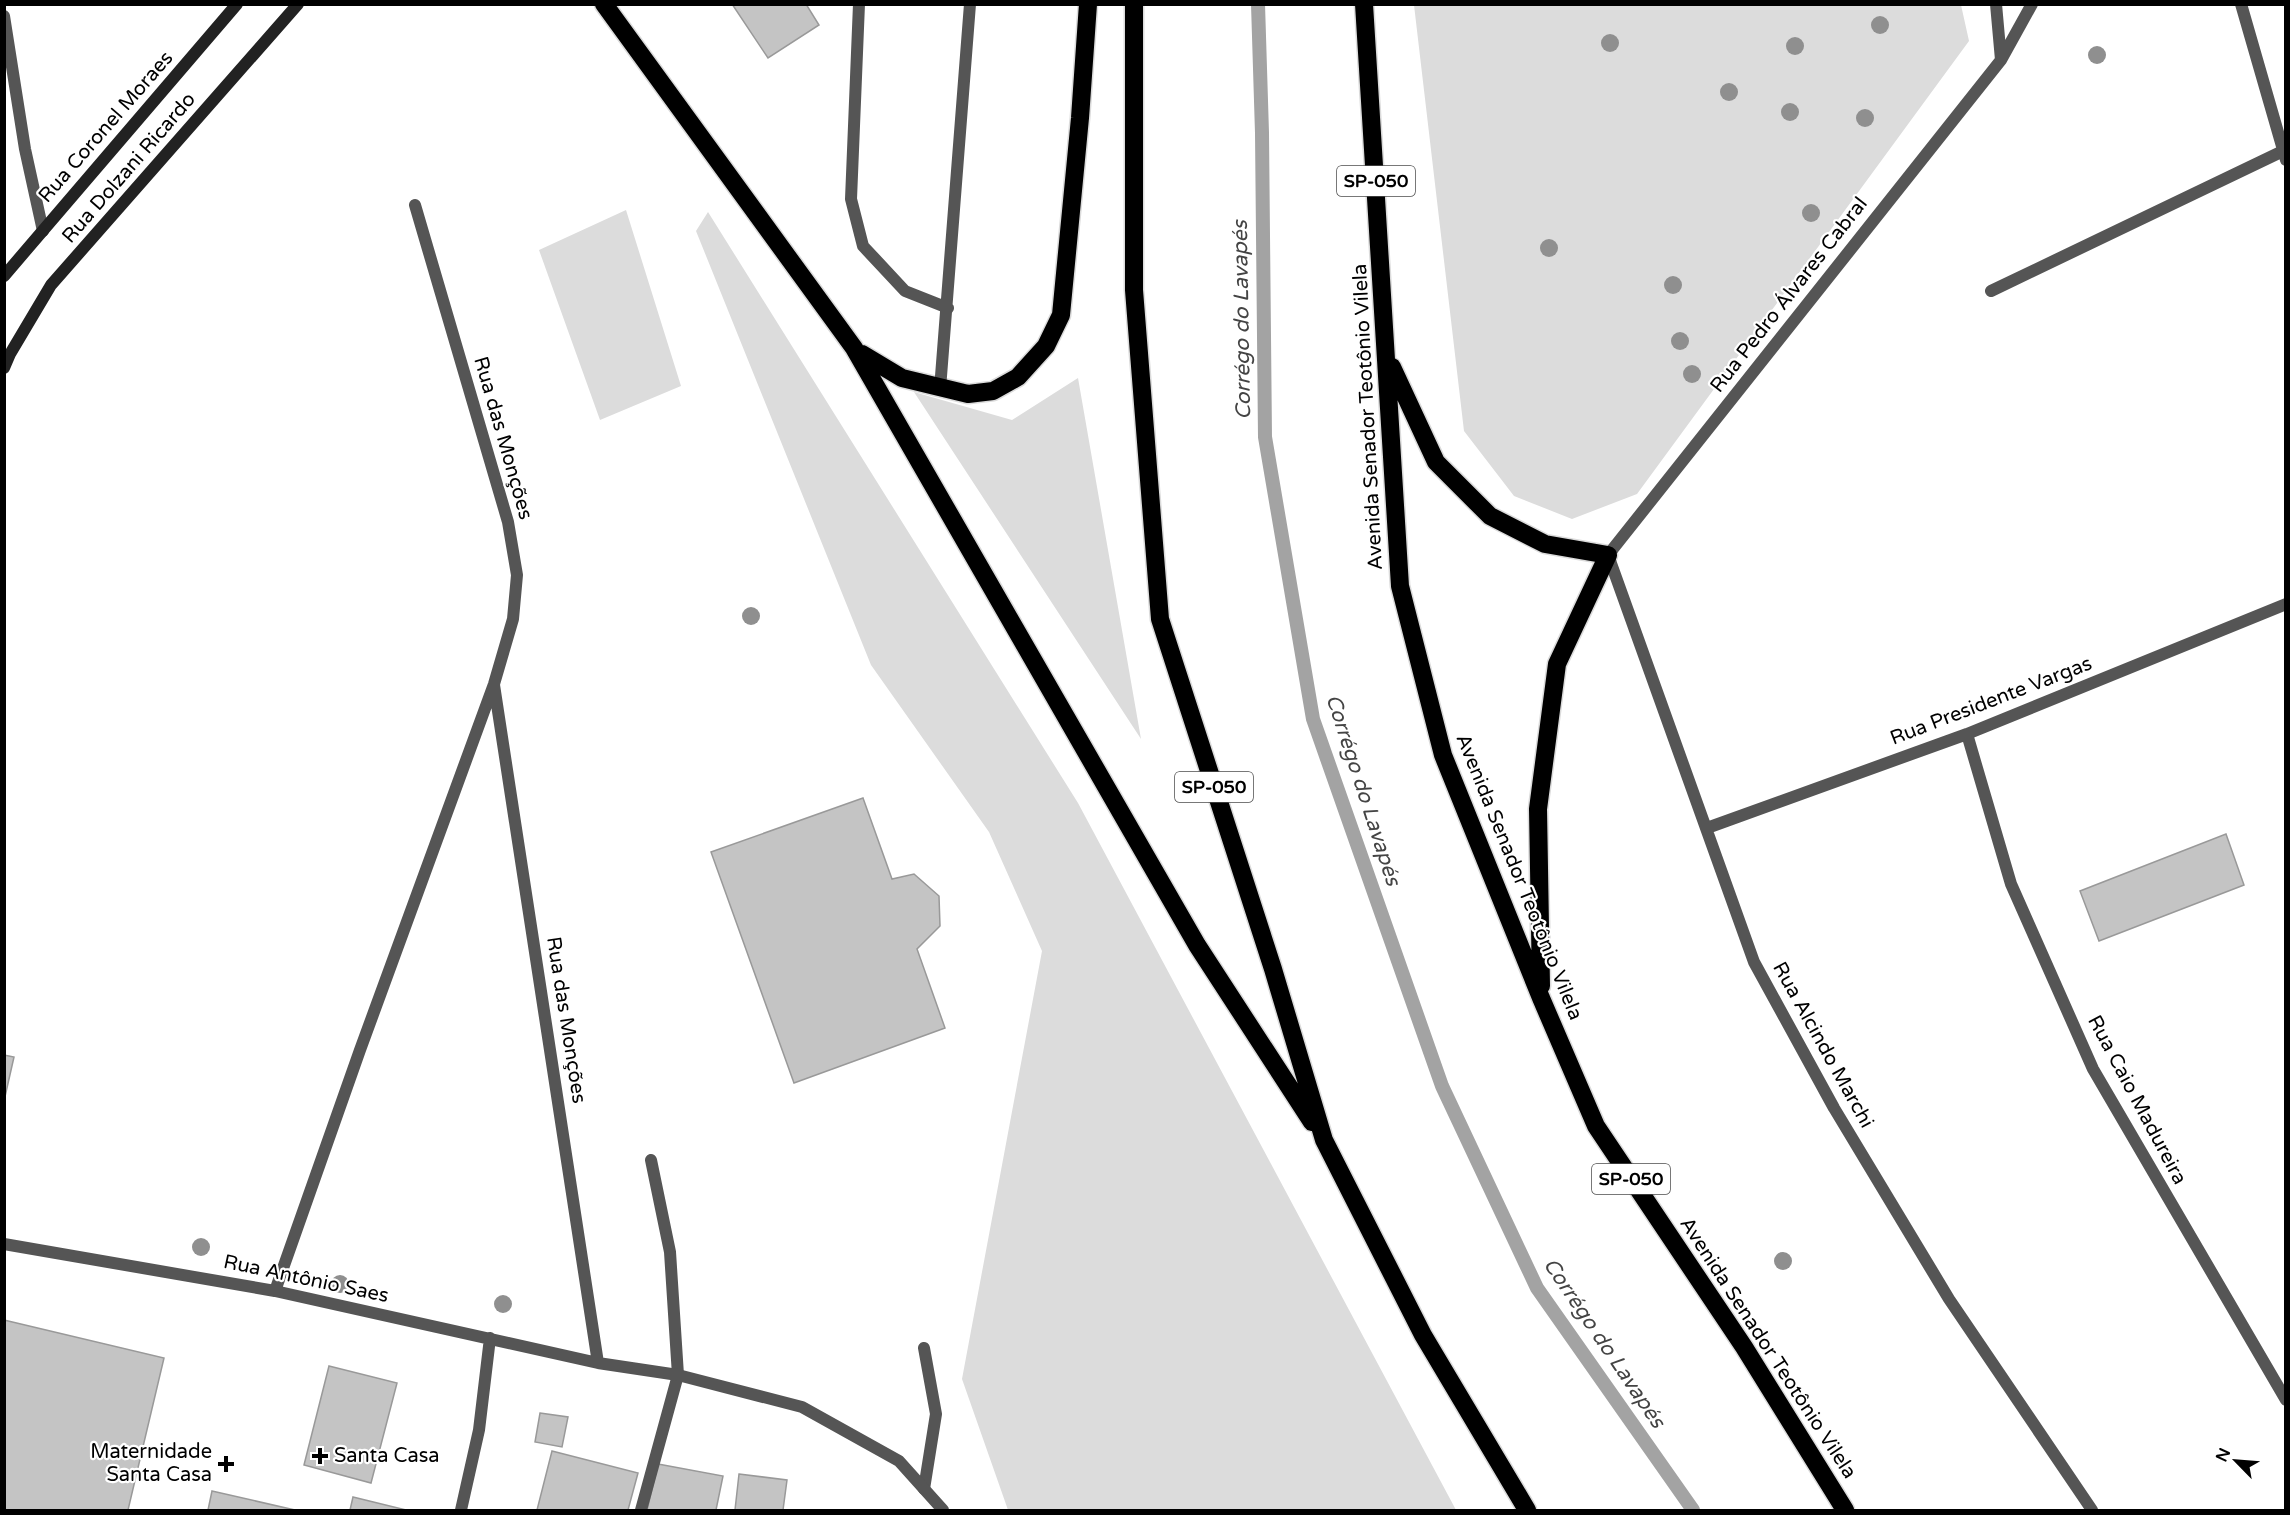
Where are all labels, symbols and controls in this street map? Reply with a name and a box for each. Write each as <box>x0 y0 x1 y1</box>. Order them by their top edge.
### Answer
street label: Rua Coronel Moraes <box>34 46 178 208</box>
street label: Rua Dolzani Ricardo <box>57 88 201 248</box>
road number: SP-050 <box>1337 166 1415 196</box>
street label: Rua Pedro Álvares Cabral <box>1704 192 1873 397</box>
water label: Corrégo do Lavapés <box>1228 218 1256 420</box>
street label: Avenida Senador Teotônio Vilela <box>1348 263 1388 571</box>
street label: Rua das Monções <box>468 354 538 522</box>
street label: Rua Presidente Vargas <box>1887 651 2095 751</box>
water label: Corrégo do Lavapés <box>1320 691 1406 890</box>
street label: Avenida Senador Teotônio Vilela <box>1450 730 1588 1024</box>
road number: SP-050 <box>1175 772 1253 802</box>
street label: Rua das Monções <box>541 935 591 1105</box>
street label: Rua Alcindo Marchi <box>1767 958 1879 1132</box>
street label: Rua Caio Madureira <box>2082 1011 2192 1189</box>
road number: SP-050 <box>1592 1164 1670 1194</box>
street label: Avenida Senador Teotônio Vilela <box>1674 1213 1862 1483</box>
street label: Rua Antônio Saes <box>221 1250 391 1308</box>
water label: Corrégo do Lavapés <box>1538 1253 1671 1434</box>
north arrow <box>2206 1431 2266 1491</box>
place label: Maternidade Santa Casa <box>90 1440 212 1487</box>
place label: Santa Casa <box>334 1444 440 1468</box>
text: N <box>2212 1445 2235 1465</box>
marker: Santa Casa <box>311 1447 329 1465</box>
marker: Maternidade Santa Casa <box>217 1455 235 1473</box>

